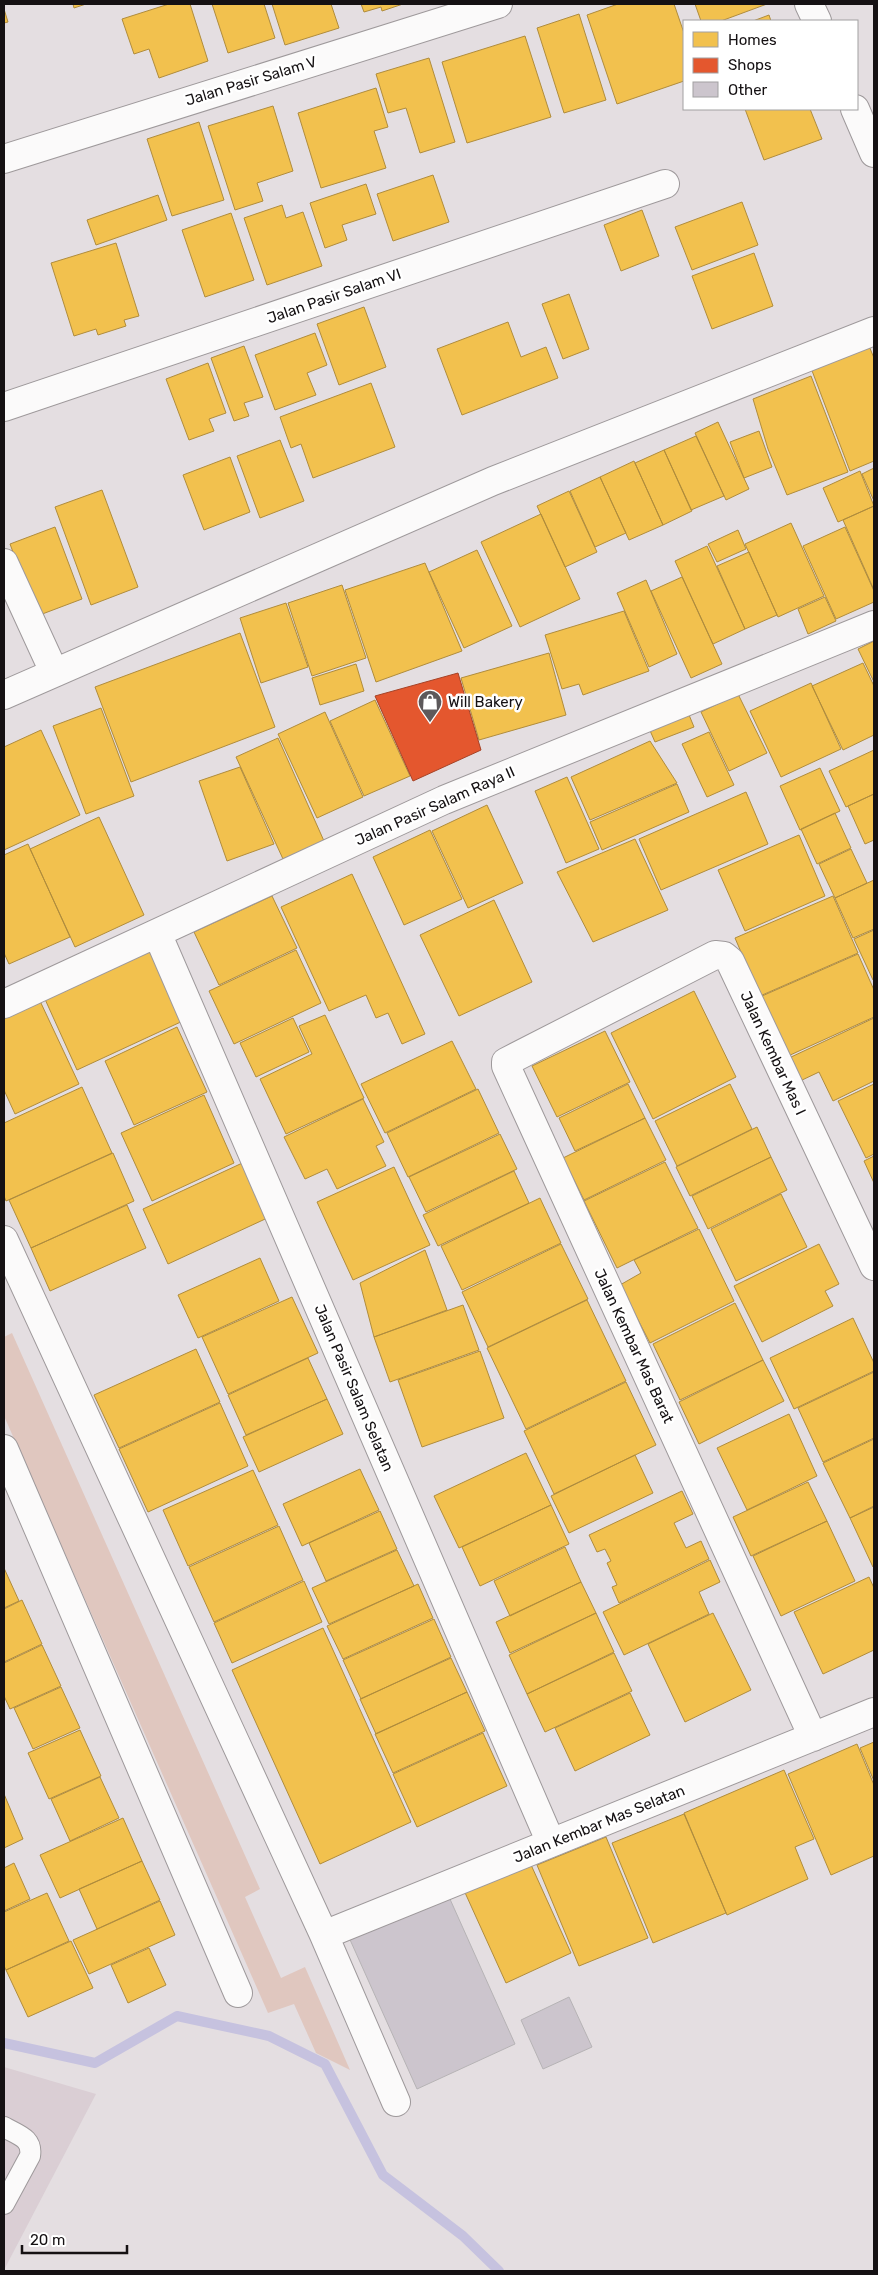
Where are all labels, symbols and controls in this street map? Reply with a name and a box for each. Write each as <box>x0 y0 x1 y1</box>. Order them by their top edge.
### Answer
legend <box>683 20 858 110</box>
text: Homes <box>728 31 777 49</box>
street label: Jalan Pasir Salam V <box>183 52 319 110</box>
text: Shops <box>728 56 772 74</box>
text: Other <box>728 81 768 99</box>
street label: Jalan Pasir Salam VI <box>265 265 403 327</box>
shop icon: Will Bakery <box>417 689 443 723</box>
place label: Will Bakery <box>448 693 523 711</box>
street label: Jalan Pasir Salam Raya II <box>352 763 518 849</box>
street label: Jalan Kembar Mas I <box>736 988 810 1118</box>
street label: Jalan Kembar Mas Barat <box>590 1266 678 1426</box>
street label: Jalan Pasir Salam Selatan <box>311 1302 397 1474</box>
street label: Jalan Kembar Mas Selatan <box>511 1781 687 1867</box>
scale bar <box>22 2222 128 2254</box>
text: 20 m <box>30 2231 65 2249</box>

